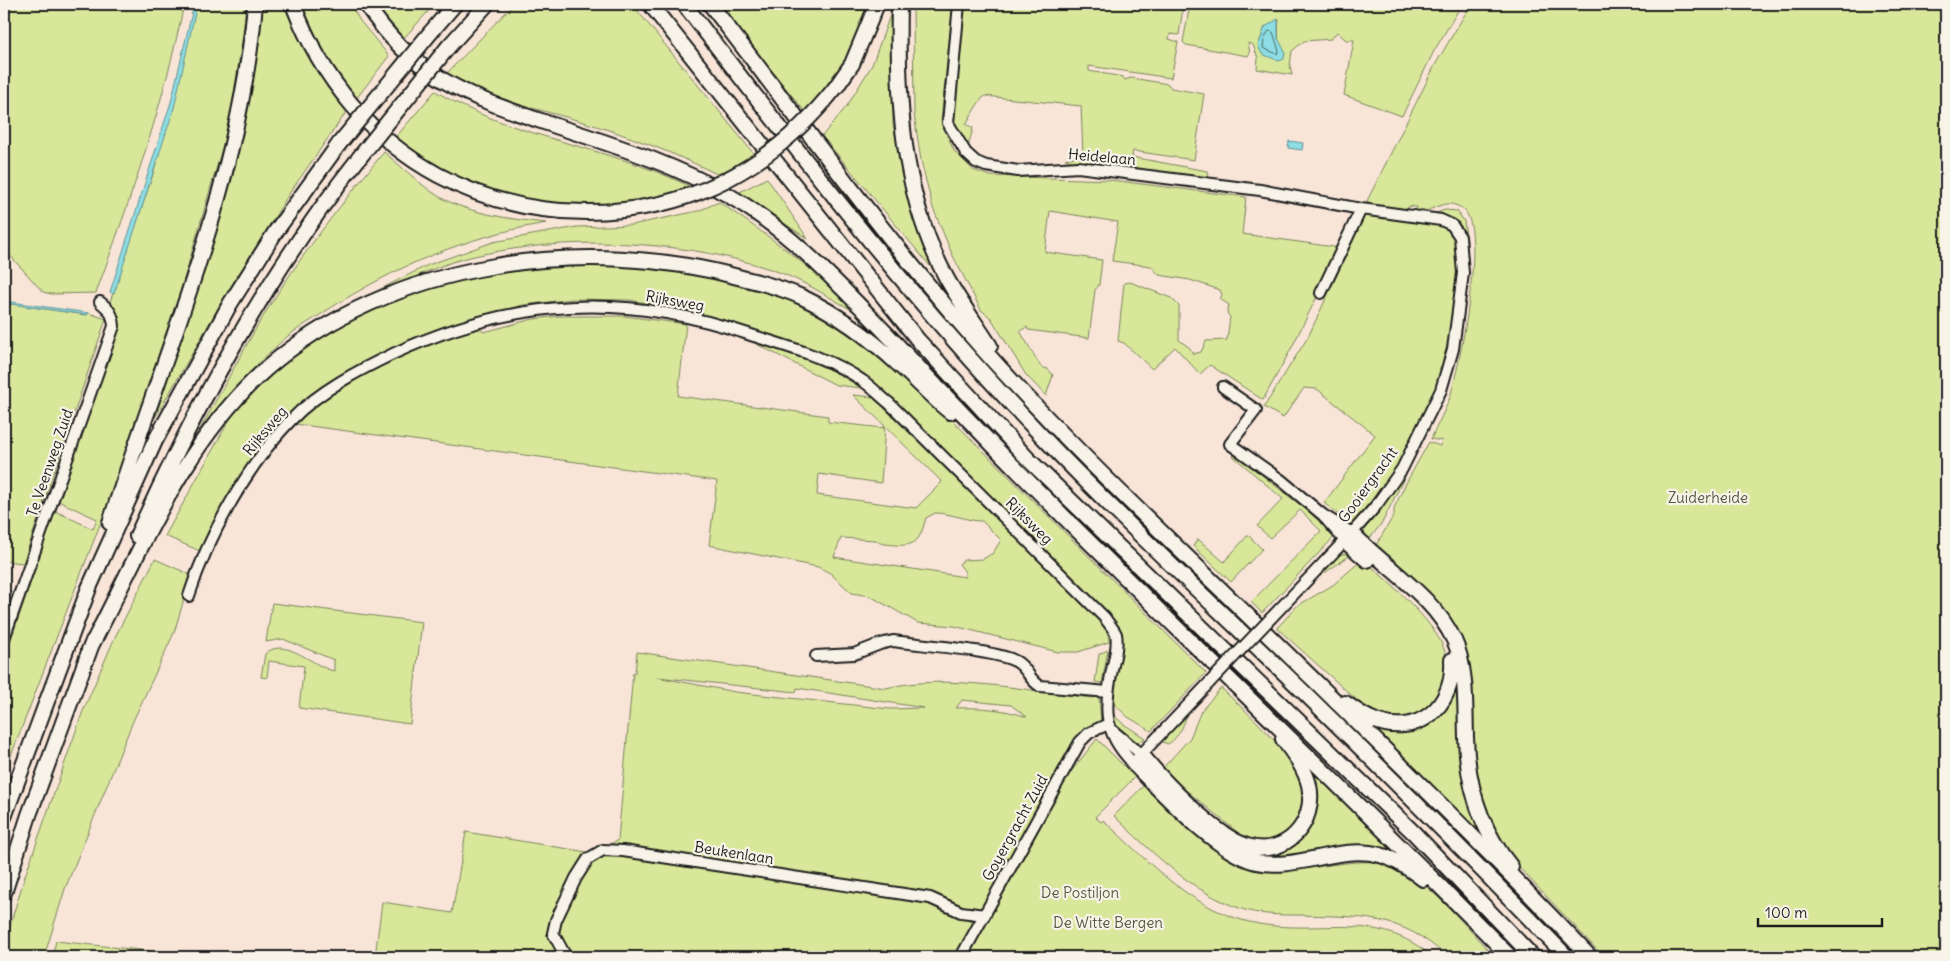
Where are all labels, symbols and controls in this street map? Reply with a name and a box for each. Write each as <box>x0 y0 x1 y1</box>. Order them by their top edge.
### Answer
street label: Heidelaan <box>1067 144 1137 169</box>
street label: Rijksweg <box>644 286 706 315</box>
street label: Rijksweg <box>238 402 291 459</box>
street label: Te Veenweg Zuid <box>22 406 77 519</box>
street label: Gooiergracht <box>1334 443 1401 526</box>
park label: Zuiderheide <box>1668 488 1748 507</box>
street label: Rijksweg <box>1002 493 1057 548</box>
street label: Goyergracht Zuid <box>978 771 1052 884</box>
street label: Beukenlaan <box>693 837 775 868</box>
park label: De Postiljon <box>1041 883 1120 902</box>
scale bar <box>1758 896 1881 928</box>
text: 100 m <box>1765 903 1807 922</box>
park label: De Witte Bergen <box>1053 913 1163 932</box>

